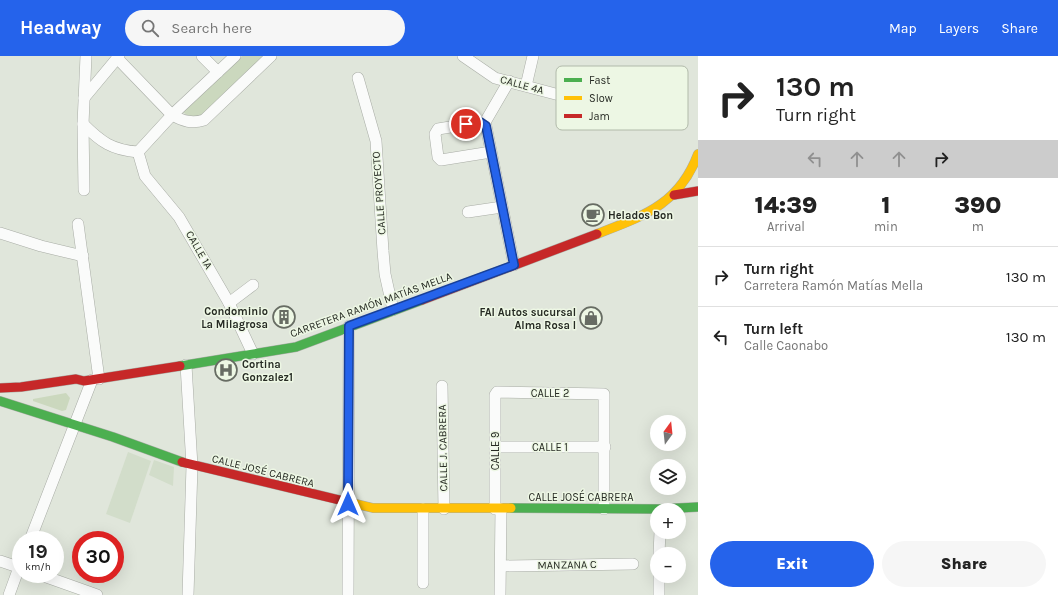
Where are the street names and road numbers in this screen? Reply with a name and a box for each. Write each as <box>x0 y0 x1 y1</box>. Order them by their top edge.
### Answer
street label: CALLE 4A <box>499 73 546 97</box>
street label: CALLE PROYECTO <box>370 151 388 235</box>
street label: CALLE 1A <box>183 229 215 272</box>
street label: CARRETERA RAMÓN MATÍAS MELLA <box>288 268 454 340</box>
street label: CALLE 2 <box>531 387 569 400</box>
street label: CALLE J. CABRERA <box>436 404 450 492</box>
street label: CALLE 9 <box>489 432 502 470</box>
street label: CALLE 1 <box>532 441 568 454</box>
street label: CALLE JOSÉ CABRERA <box>210 450 317 490</box>
street label: CALLE JOSÉ CABRERA <box>528 489 634 504</box>
street label: MANZANA C <box>537 558 597 572</box>

